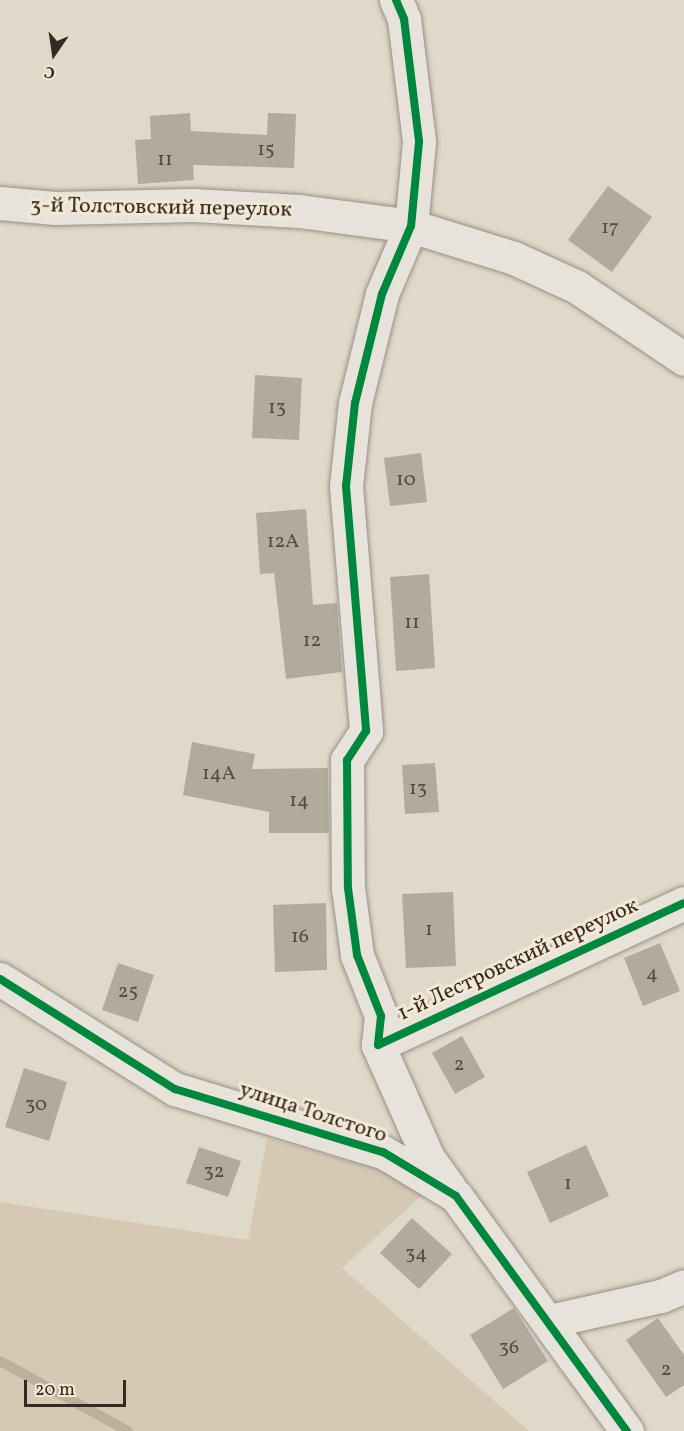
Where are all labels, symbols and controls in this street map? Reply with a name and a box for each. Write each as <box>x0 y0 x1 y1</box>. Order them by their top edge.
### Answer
north arrow <box>24 24 84 84</box>
text: С <box>42 60 57 83</box>
house number: 15 <box>257 138 275 162</box>
house number: 11 <box>157 148 173 172</box>
street label: 3-й Толстовский переулок <box>29 193 293 223</box>
house number: 17 <box>601 216 619 240</box>
house number: 13 <box>268 396 286 420</box>
house number: 10 <box>396 468 416 492</box>
house number: 12А <box>267 530 299 554</box>
house number: 11 <box>404 611 420 635</box>
house number: 12 <box>303 629 321 653</box>
house number: 14А <box>202 762 236 786</box>
house number: 13 <box>409 777 427 801</box>
house number: 14 <box>289 789 309 813</box>
street label: 1-й Лестровский переулок <box>394 893 642 1027</box>
house number: 1 <box>425 918 433 942</box>
house number: 16 <box>291 925 309 949</box>
house number: 4 <box>646 962 658 986</box>
house number: 25 <box>118 980 138 1004</box>
house number: 2 <box>454 1053 464 1077</box>
street label: улица Толстого <box>235 1077 391 1149</box>
house number: 30 <box>25 1093 47 1117</box>
house number: 32 <box>204 1160 224 1184</box>
house number: 1 <box>564 1172 572 1196</box>
house number: 34 <box>405 1242 427 1266</box>
house number: 36 <box>499 1336 519 1360</box>
house number: 2 <box>661 1358 671 1382</box>
scale bar <box>27 1368 129 1406</box>
text: 20 m <box>35 1378 75 1403</box>

